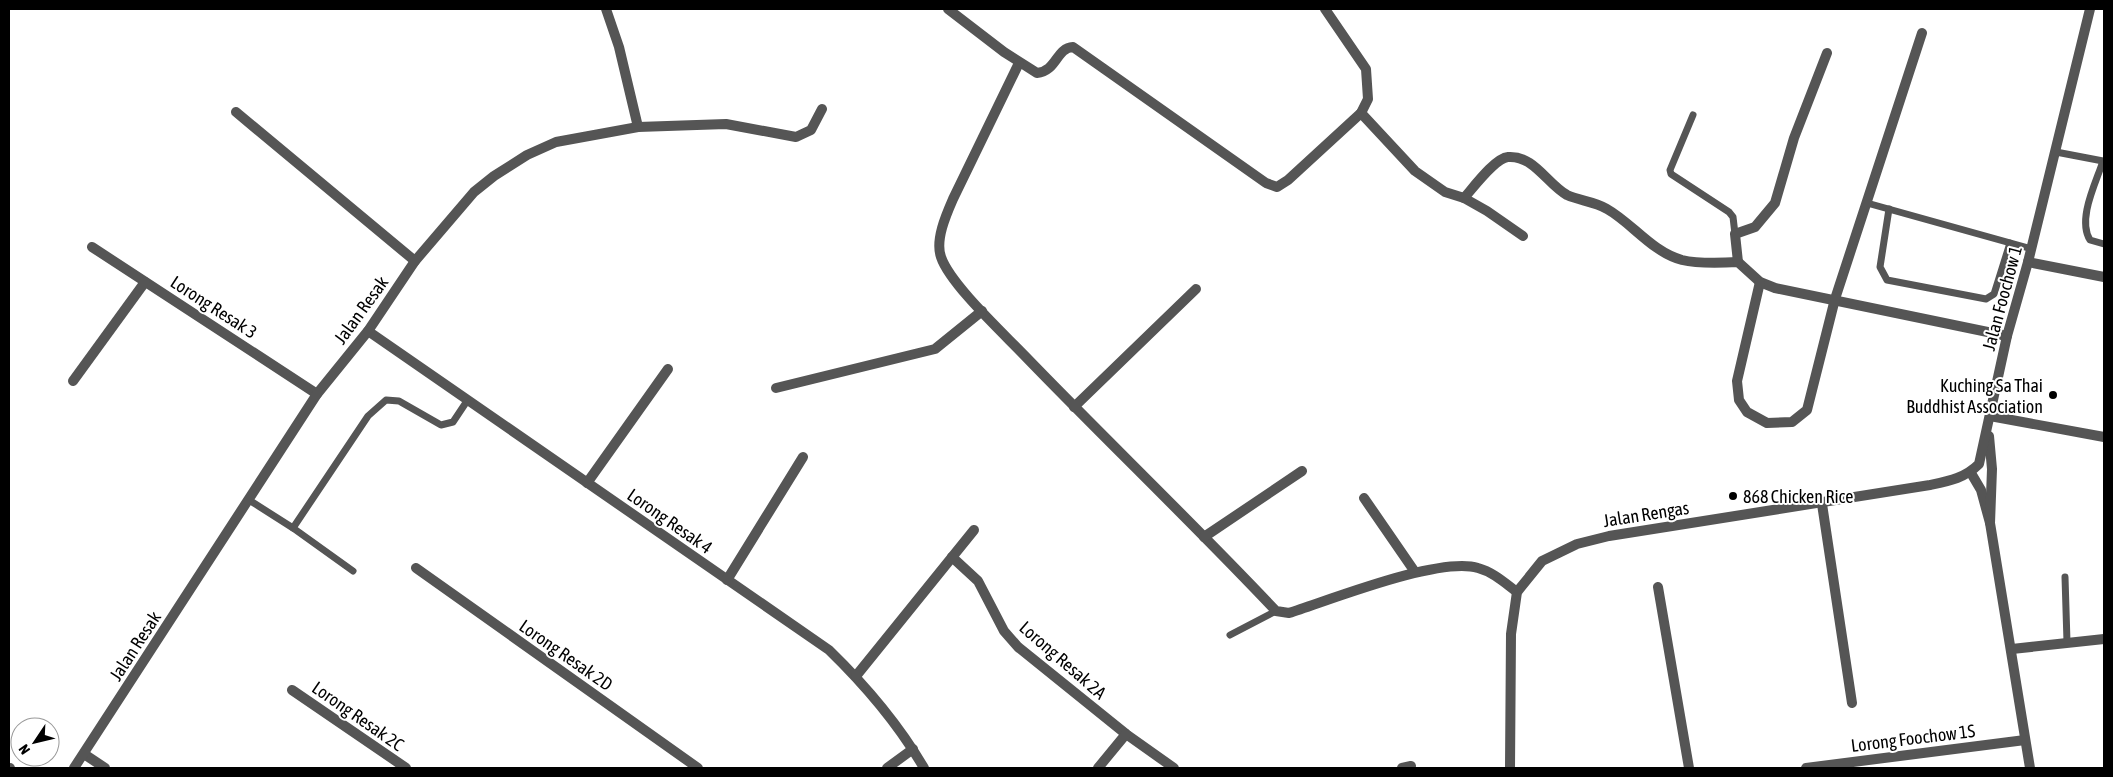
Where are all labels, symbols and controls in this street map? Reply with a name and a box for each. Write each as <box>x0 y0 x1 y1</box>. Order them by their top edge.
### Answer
street label: Jalan Foochow 1 <box>1978 243 2026 353</box>
street label: Lorong Resak 3 <box>167 271 261 343</box>
street label: Jalan Resak <box>329 272 393 348</box>
place label: Kuching Sa Thai Buddhist Association <box>1906 375 2043 417</box>
marker: Kuching Sa Thai Buddhist Association <box>2047 389 2059 401</box>
street label: Lorong Resak 4 <box>623 484 717 558</box>
place label: 868 Chicken Rice <box>1743 486 1853 507</box>
marker: 868 Chicken Rice <box>1727 490 1739 502</box>
street label: Jalan Rengas <box>1602 497 1690 531</box>
street label: Jalan Resak <box>105 607 165 685</box>
street label: Lorong Resak 2D <box>515 615 617 695</box>
street label: Lorong Resak 2A <box>1015 617 1111 703</box>
street label: Lorong Resak 2C <box>308 677 408 755</box>
north arrow <box>10 717 60 767</box>
street label: Lorong Foochow 1S <box>1850 720 1977 756</box>
text: N <box>15 741 33 757</box>

